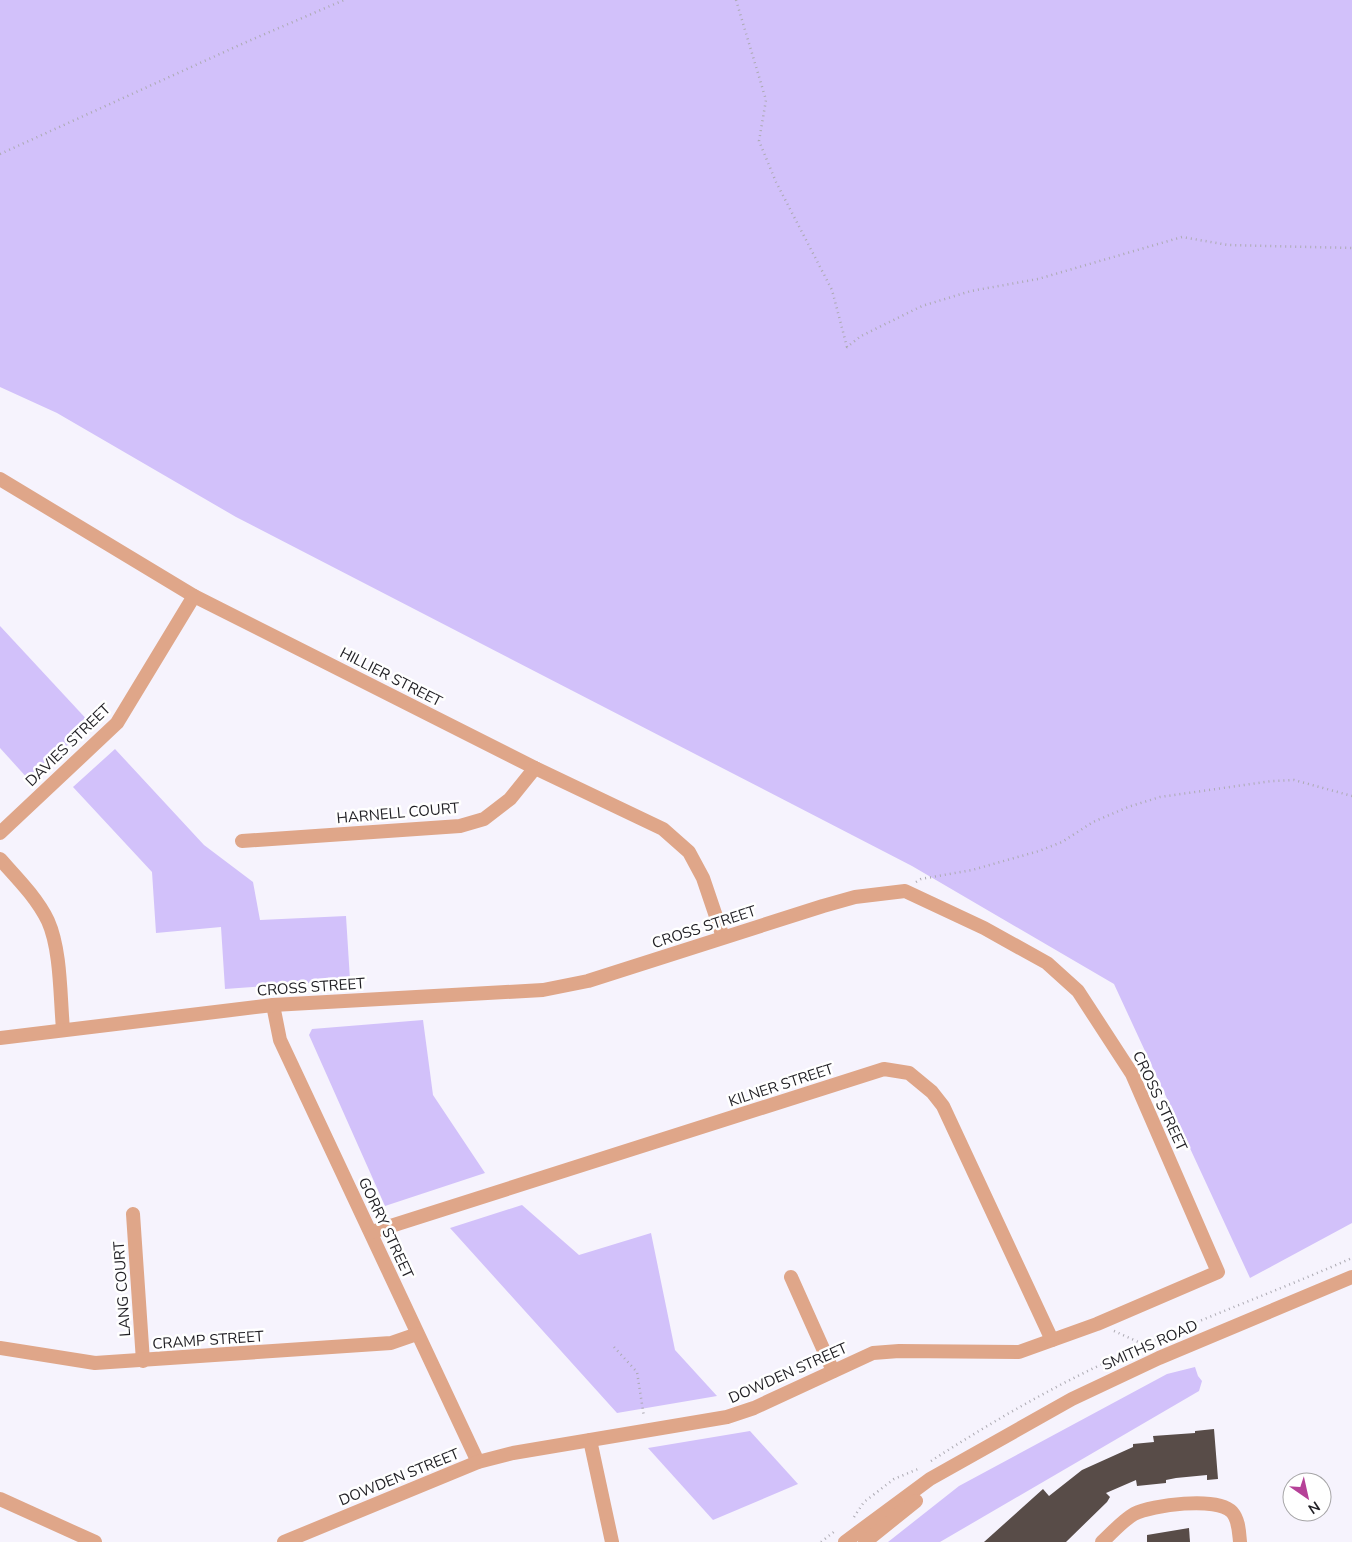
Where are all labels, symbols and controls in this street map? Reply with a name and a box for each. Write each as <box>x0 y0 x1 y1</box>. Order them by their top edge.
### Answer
street label: HILLIER STREET <box>336 643 446 711</box>
street label: DAVIES STREET <box>21 699 115 791</box>
street label: HARNELL COURT <box>336 798 460 828</box>
street label: CROSS STREET <box>649 901 759 953</box>
street label: CROSS STREET <box>256 973 366 1001</box>
street label: CROSS STREET <box>1128 1048 1192 1154</box>
street label: KILNER STREET <box>726 1059 836 1111</box>
street label: GORRY STREET <box>354 1174 418 1282</box>
street label: LANG COURT <box>109 1241 135 1337</box>
street label: SMITHS ROAD <box>1099 1315 1201 1375</box>
street label: CRAMP STREET <box>152 1326 264 1354</box>
street label: DOWDEN STREET <box>725 1338 851 1408</box>
street label: DOWDEN STREET <box>336 1444 462 1510</box>
north arrow <box>1282 1472 1332 1522</box>
text: N <box>1304 1497 1324 1518</box>

